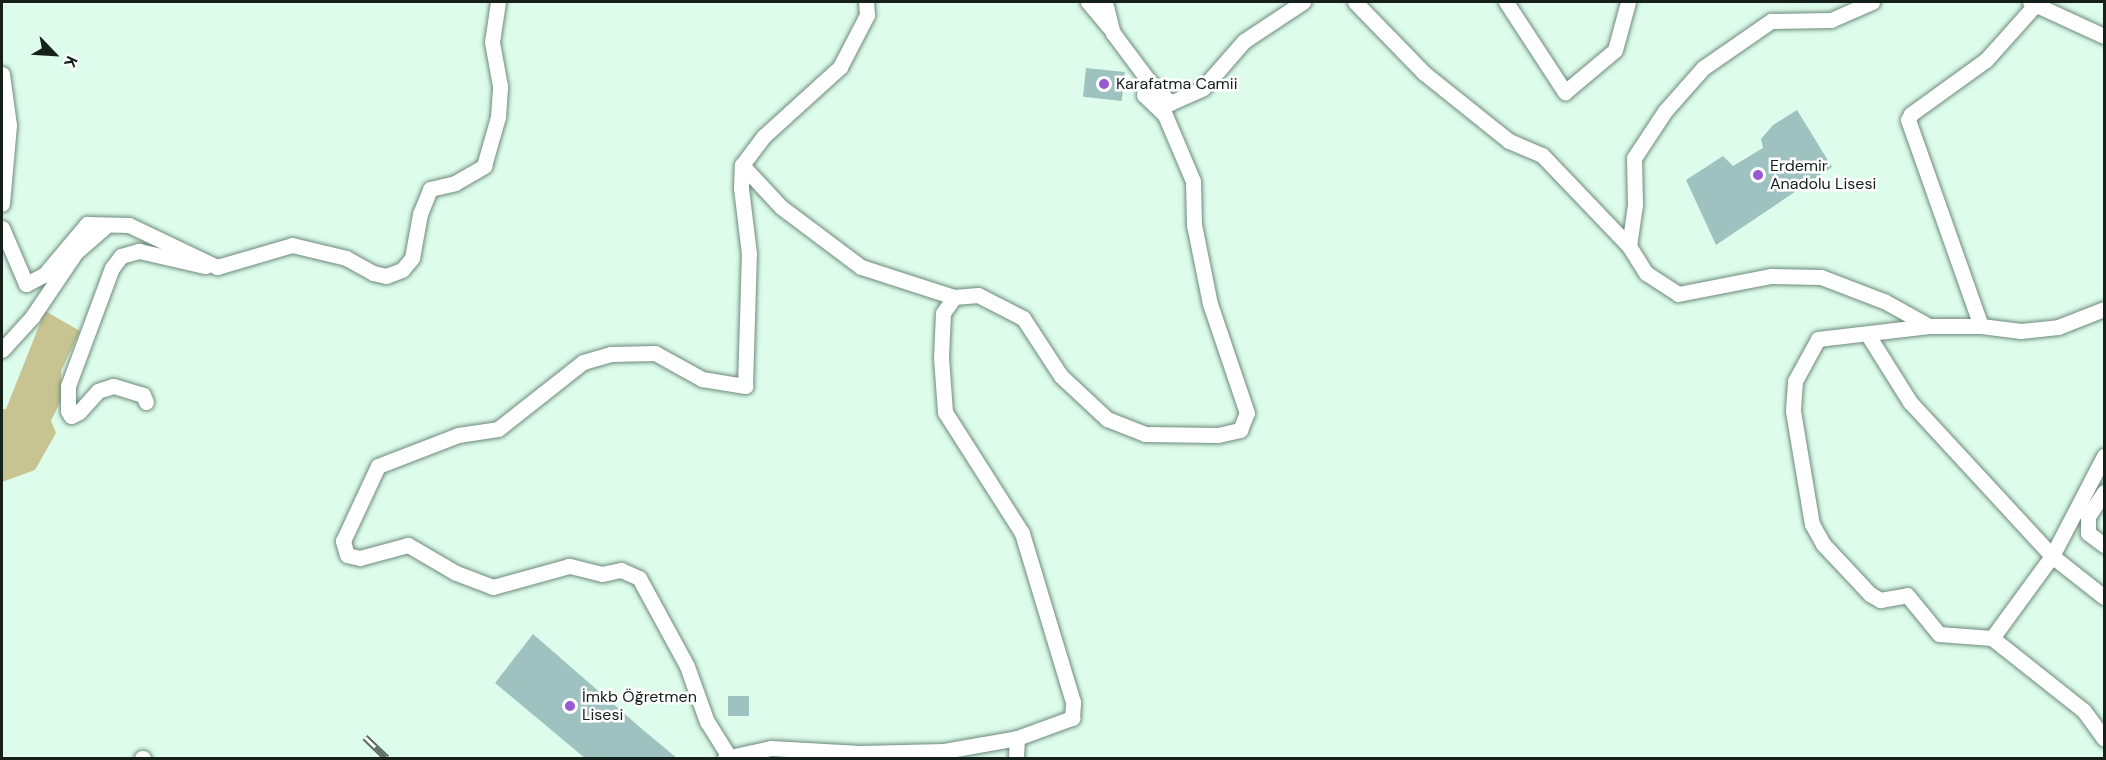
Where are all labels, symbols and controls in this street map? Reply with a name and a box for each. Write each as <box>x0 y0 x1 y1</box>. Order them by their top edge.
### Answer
north arrow <box>24 24 84 84</box>
text: K <box>59 53 82 71</box>
place label: Karafatma Camii <box>1116 74 1238 94</box>
marker: Karafatma Camii <box>1097 77 1111 91</box>
place label: Erdemir Anadolu Lisesi <box>1770 156 1876 194</box>
marker: Erdemir Anadolu Lisesi <box>1751 168 1765 182</box>
place label: İmkb Öğretmen Lisesi <box>582 687 697 725</box>
marker: İmkb Öğretmen Lisesi <box>563 699 577 713</box>

